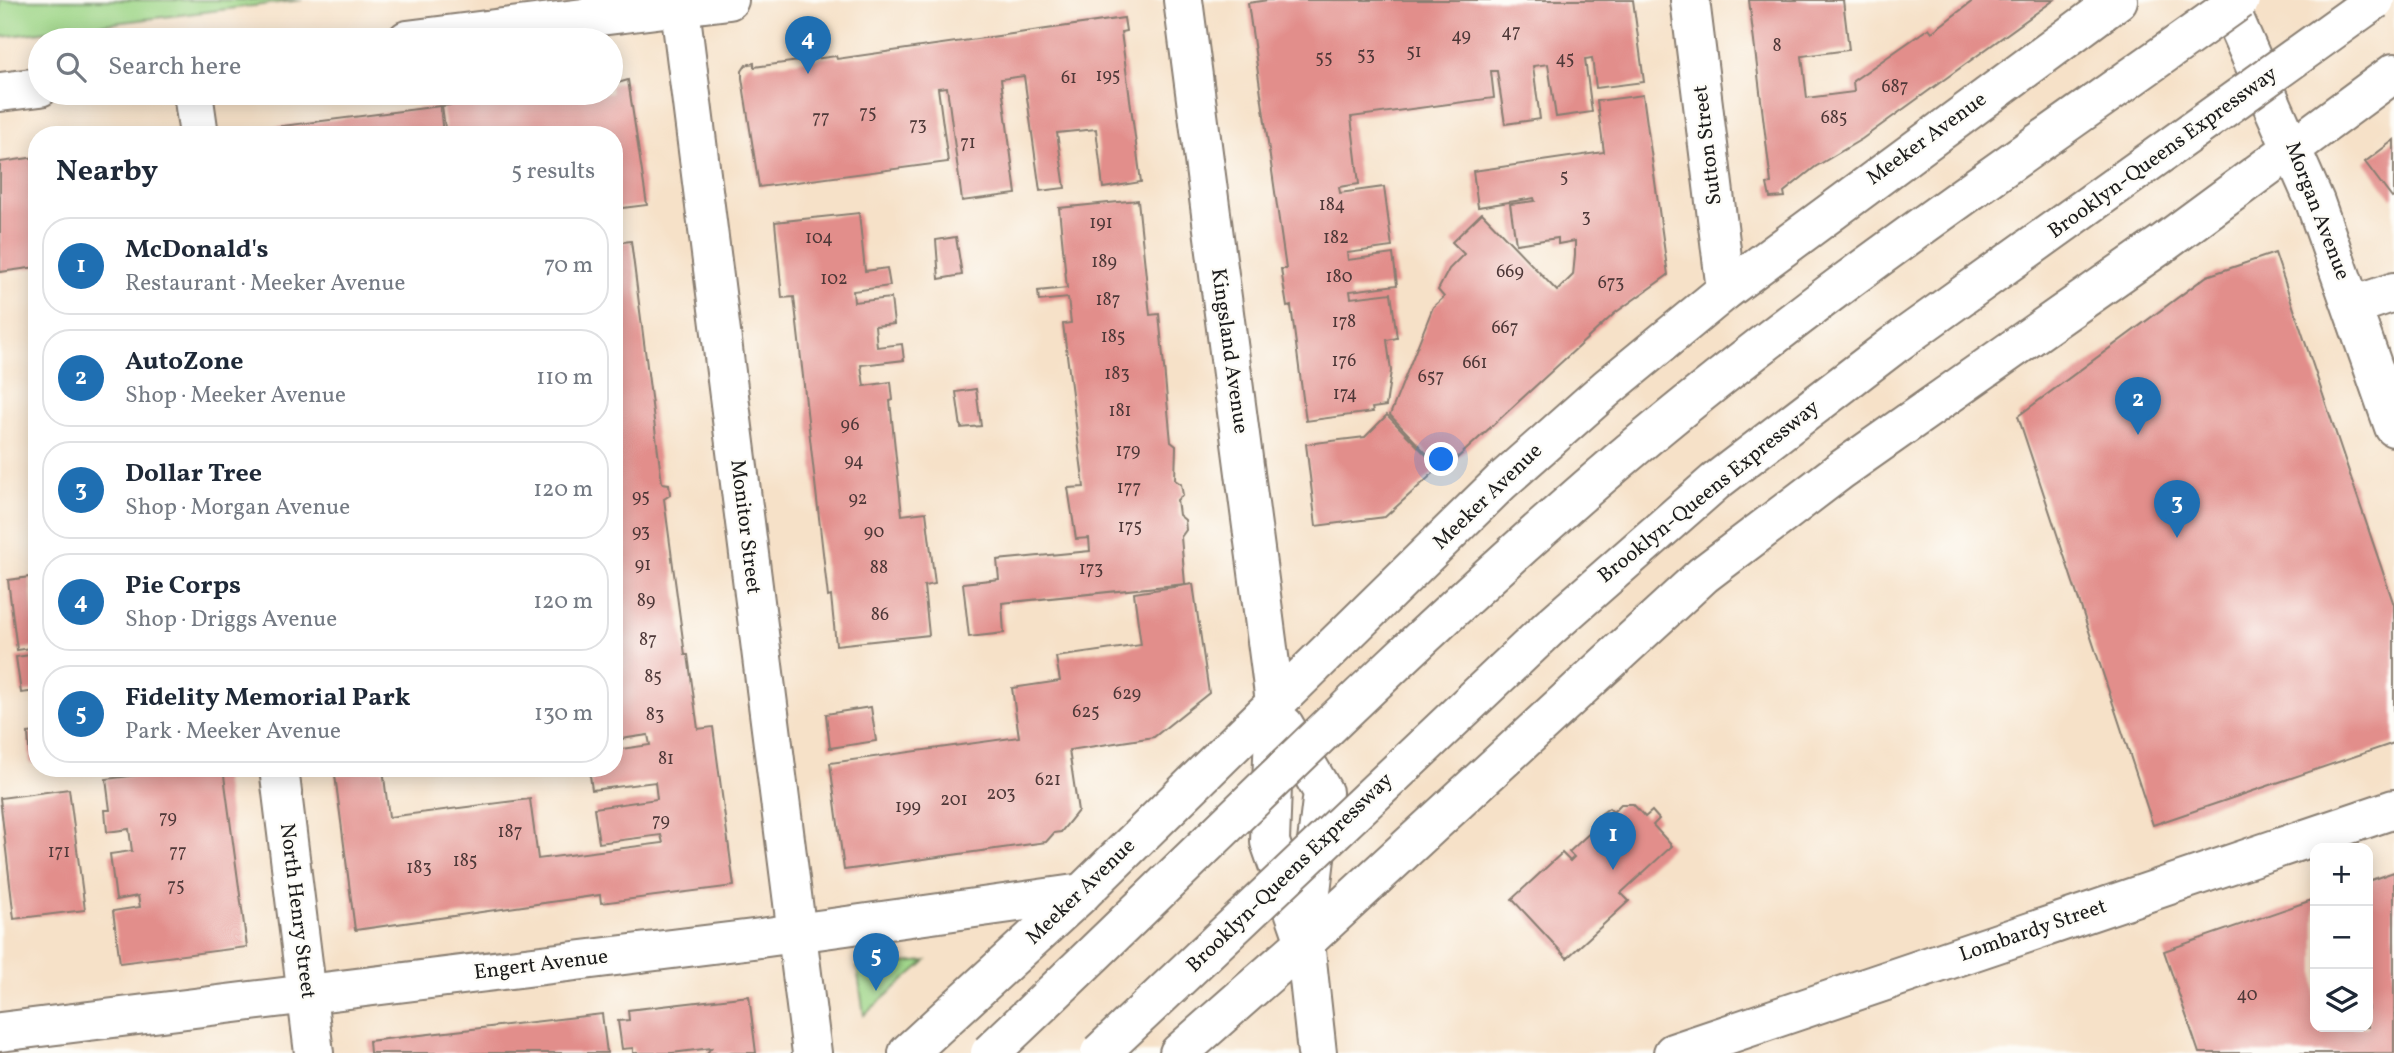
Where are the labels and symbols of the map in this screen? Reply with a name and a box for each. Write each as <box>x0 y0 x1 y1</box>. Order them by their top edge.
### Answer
pin: 4 <box>785 16 831 74</box>
house number: 47 <box>1501 20 1521 45</box>
house number: 49 <box>1451 24 1471 49</box>
house number: 8 <box>1772 34 1782 59</box>
house number: 51 <box>1406 40 1422 65</box>
house number: 53 <box>1357 43 1375 68</box>
house number: 55 <box>1315 46 1333 71</box>
house number: 45 <box>1556 47 1574 72</box>
street label: Brooklyn-Queens Expressway <box>2042 59 2284 246</box>
house number: 195 <box>1096 64 1120 89</box>
house number: 61 <box>1061 66 1077 91</box>
house number: 687 <box>1882 75 1908 100</box>
street label: Sutton Street <box>1686 83 1730 207</box>
street label: Meeker Avenue <box>1861 86 1993 192</box>
house number: 75 <box>859 101 877 126</box>
house number: 77 <box>812 106 830 131</box>
house number: 685 <box>1821 106 1847 131</box>
house number: 73 <box>909 113 927 138</box>
house number: 71 <box>960 131 976 156</box>
street label: Morgan Avenue <box>2277 138 2357 284</box>
house number: 5 <box>1560 165 1568 190</box>
house number: 184 <box>1319 193 1345 218</box>
house number: 3 <box>1581 205 1591 230</box>
house number: 191 <box>1089 211 1113 236</box>
house number: 104 <box>805 226 833 251</box>
house number: 182 <box>1323 226 1349 251</box>
house number: 189 <box>1091 250 1117 275</box>
house number: 669 <box>1496 260 1524 285</box>
house number: 180 <box>1326 265 1353 290</box>
street label: Kingsland Avenue <box>1203 266 1255 436</box>
house number: 102 <box>820 267 848 292</box>
house number: 673 <box>1598 271 1624 296</box>
house number: 187 <box>1096 288 1120 313</box>
house number: 178 <box>1332 310 1356 335</box>
house number: 667 <box>1492 316 1518 341</box>
house number: 185 <box>1101 325 1125 350</box>
house number: 176 <box>1332 349 1356 374</box>
house number: 661 <box>1462 351 1488 376</box>
house number: 183 <box>1104 362 1130 387</box>
house number: 657 <box>1418 365 1444 390</box>
pin: 2 <box>2115 377 2161 435</box>
house number: 174 <box>1333 382 1357 407</box>
street label: Brooklyn-Queens Expressway <box>1592 393 1826 590</box>
house number: 181 <box>1108 399 1132 424</box>
house number: 96 <box>840 413 860 438</box>
street label: Meeker Avenue <box>1427 437 1549 557</box>
house number: 179 <box>1116 439 1140 464</box>
your location <box>1424 442 1458 476</box>
house number: 94 <box>844 449 864 474</box>
street label: Monitor Street <box>722 458 768 596</box>
house number: 177 <box>1117 476 1141 501</box>
pin: 3 <box>2154 480 2200 538</box>
house number: 95 <box>632 485 650 510</box>
house number: 92 <box>848 487 868 512</box>
house number: 175 <box>1118 515 1142 540</box>
house number: 93 <box>632 520 650 545</box>
house number: 90 <box>864 520 884 545</box>
house number: 91 <box>635 553 651 578</box>
house number: 88 <box>870 556 888 581</box>
house number: 173 <box>1079 557 1103 582</box>
house number: 89 <box>637 589 655 614</box>
house number: 86 <box>871 603 889 628</box>
house number: 87 <box>639 628 657 653</box>
house number: 85 <box>644 665 662 690</box>
house number: 629 <box>1113 682 1141 707</box>
house number: 625 <box>1072 700 1100 725</box>
house number: 83 <box>646 703 664 728</box>
house number: 81 <box>658 747 674 772</box>
street label: Brooklyn-Queens Expressway <box>1180 766 1400 980</box>
house number: 621 <box>1035 768 1061 793</box>
house number: 203 <box>986 782 1016 807</box>
house number: 201 <box>940 788 968 813</box>
house number: 199 <box>895 795 921 820</box>
house number: 79 <box>159 806 177 831</box>
house number: 79 <box>652 809 670 834</box>
pin: 1 <box>1590 812 1636 870</box>
house number: 187 <box>498 820 522 845</box>
street label: North Henry Street <box>272 822 322 1000</box>
street label: Meeker Avenue <box>1020 832 1142 952</box>
house number: 171 <box>48 840 70 865</box>
house number: 77 <box>169 840 187 865</box>
house number: 185 <box>453 849 477 874</box>
house number: 183 <box>406 856 432 881</box>
house number: 75 <box>167 874 185 899</box>
street label: Lombardy Street <box>1955 892 2111 970</box>
pin: 5 <box>853 933 899 991</box>
street label: Engert Avenue <box>472 942 610 988</box>
house number: 40 <box>2236 983 2258 1008</box>

